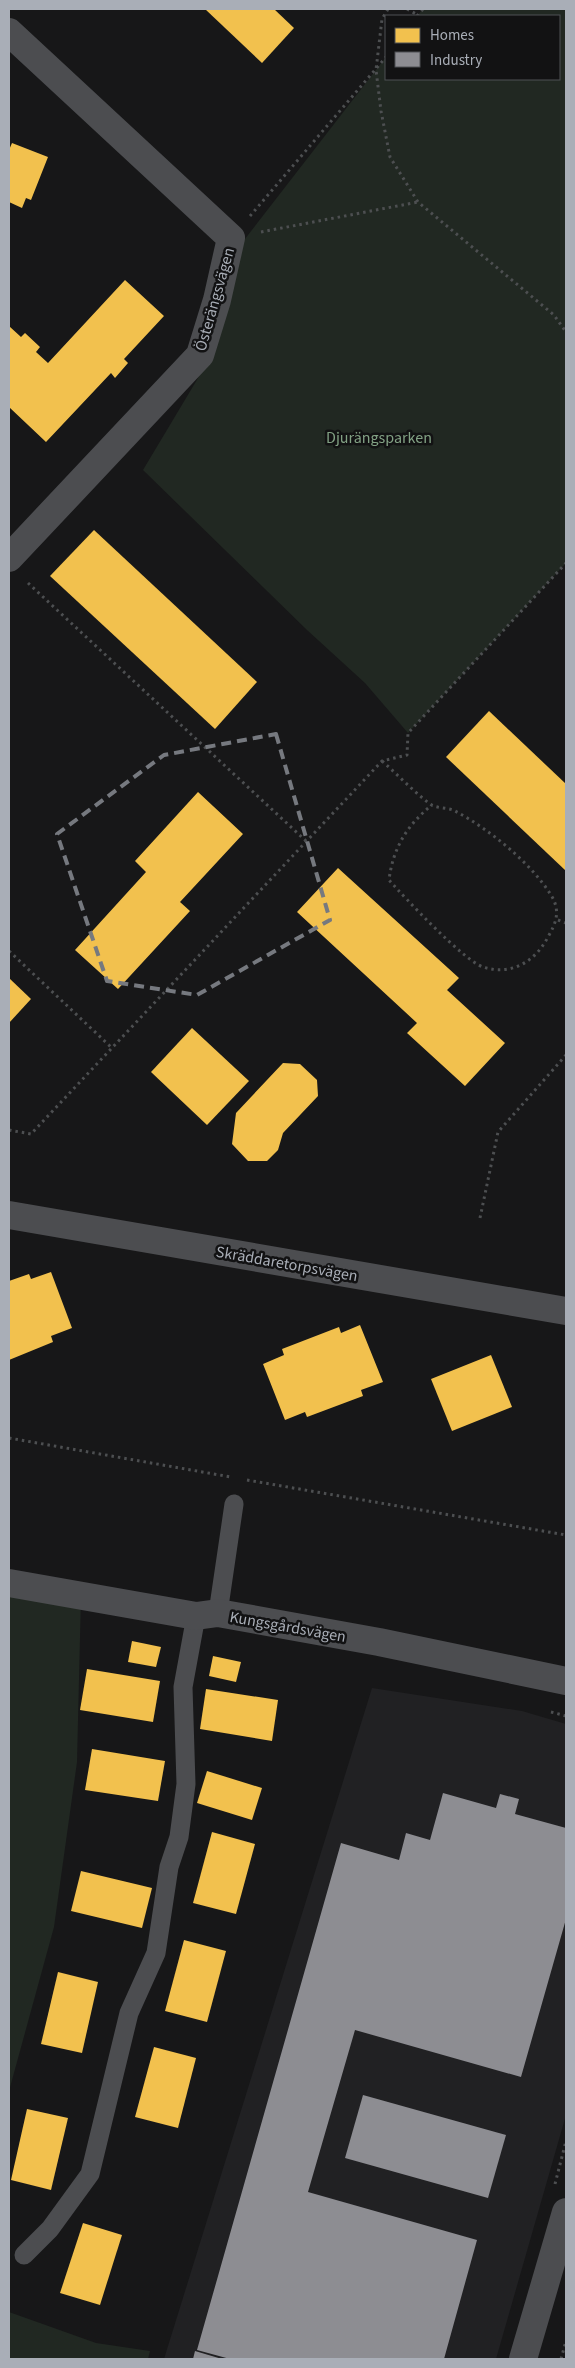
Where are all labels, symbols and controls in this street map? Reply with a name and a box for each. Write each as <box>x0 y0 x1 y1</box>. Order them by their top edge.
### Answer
legend <box>385 15 560 80</box>
text: Homes <box>430 25 474 46</box>
text: Industry <box>430 50 482 71</box>
street label: Österängsvägen <box>190 245 240 354</box>
park label: Djurängsparken <box>326 427 432 449</box>
street label: Skräddaretorpsvägen <box>214 1241 359 1287</box>
street label: Kungsgårdsvägen <box>228 1606 348 1648</box>

